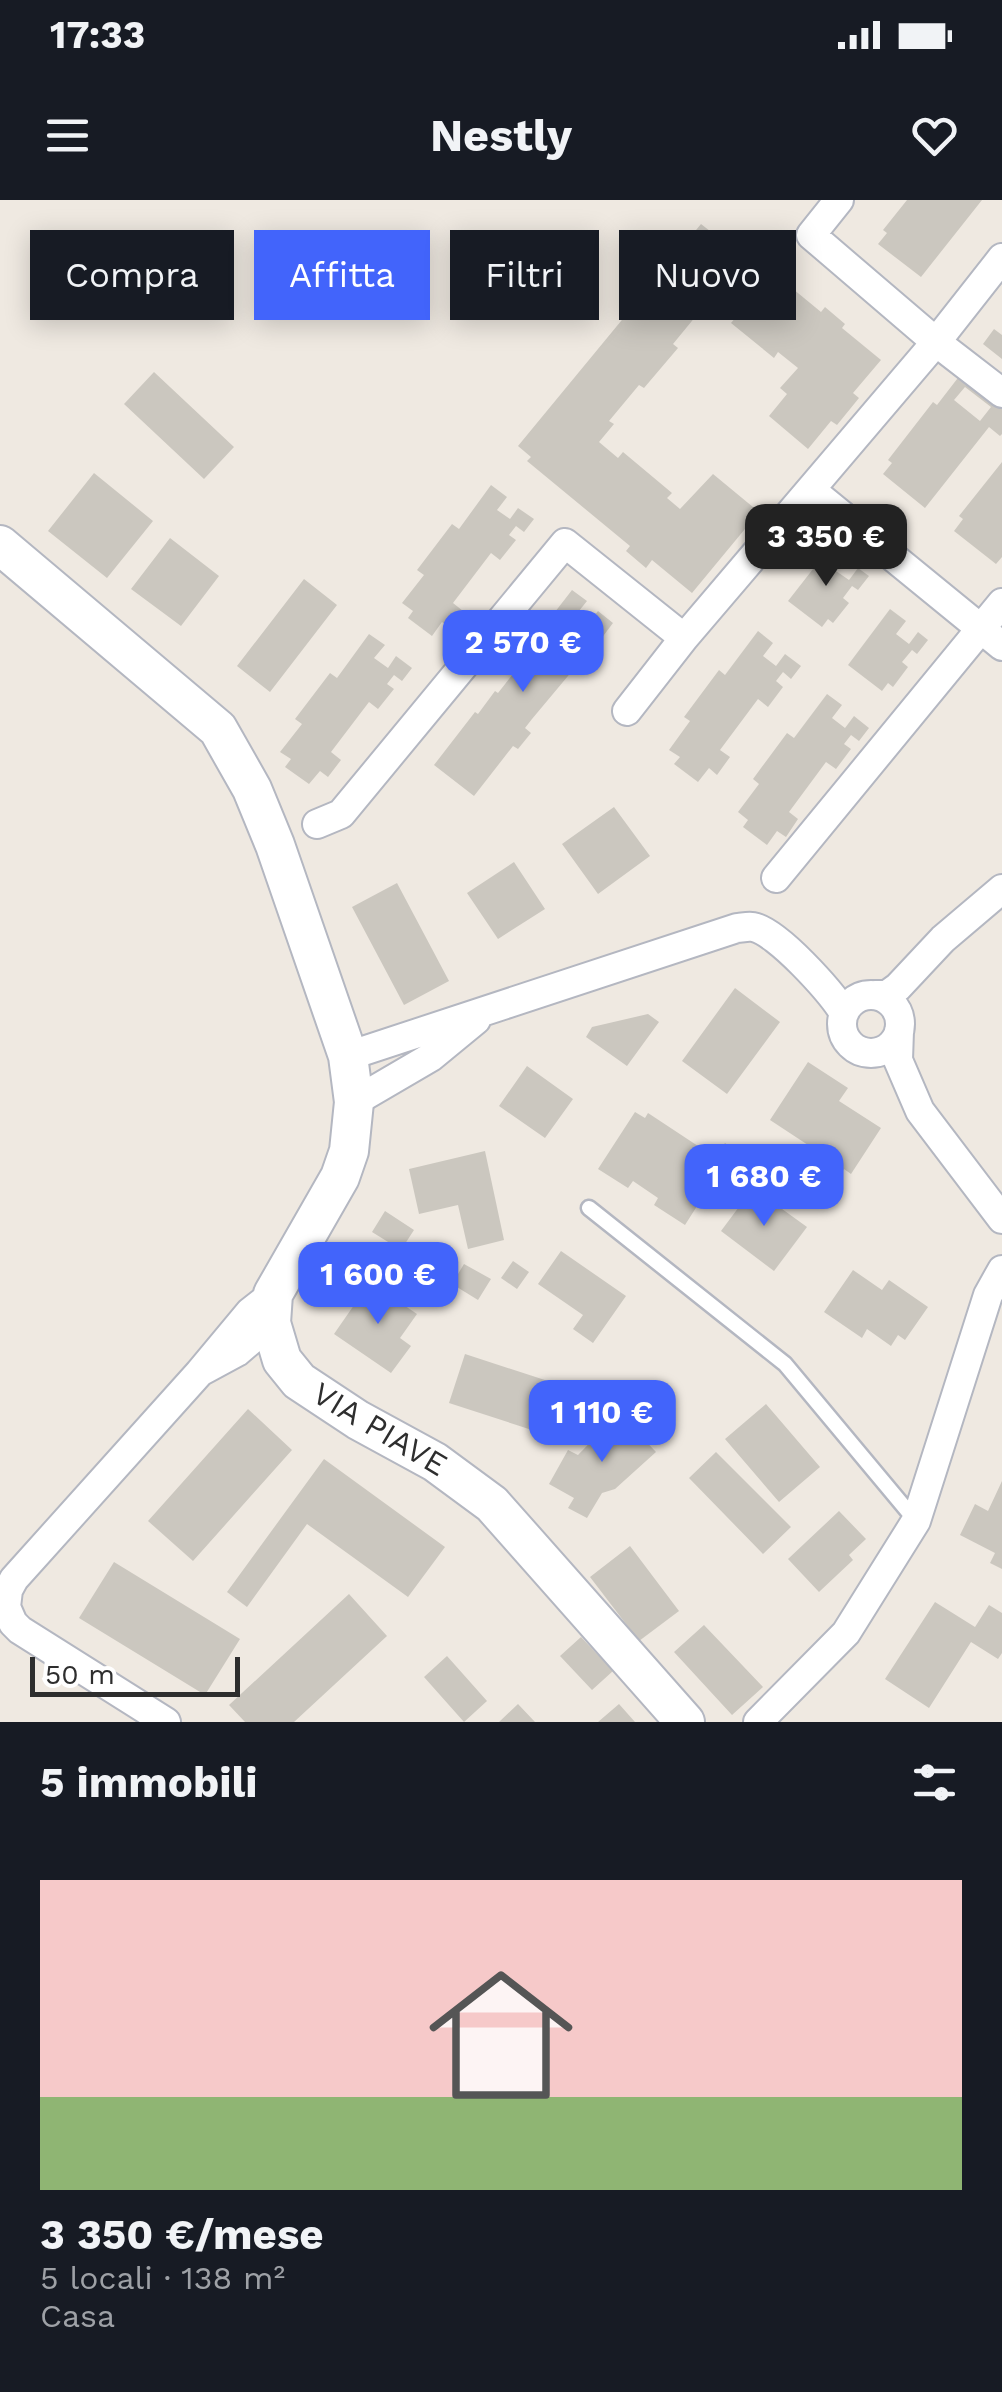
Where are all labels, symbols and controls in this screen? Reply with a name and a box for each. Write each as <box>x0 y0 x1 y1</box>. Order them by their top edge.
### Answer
text: 17:33 <box>50 13 145 57</box>
icon: menu <box>40 108 95 163</box>
icon: heart <box>907 108 962 163</box>
text: Nestly <box>430 109 572 162</box>
chip: Compra <box>30 230 234 320</box>
chip: Affitta <box>254 230 430 320</box>
chip: Filtri <box>450 230 599 320</box>
chip: Nuovo <box>619 230 796 320</box>
pin: 3 350 € <box>734 504 918 589</box>
text: 3 350 € <box>767 517 885 555</box>
pin: 2 570 € <box>431 610 615 695</box>
text: 2 570 € <box>465 623 581 661</box>
pin: 1 680 € <box>672 1144 856 1229</box>
text: 1 680 € <box>707 1157 821 1195</box>
pin: 1 600 € <box>286 1242 470 1327</box>
text: 1 600 € <box>320 1255 436 1293</box>
street label: VIA PIAVE <box>306 1374 454 1484</box>
pin: 1 110 € <box>510 1380 694 1465</box>
text: 1 110 € <box>551 1393 653 1431</box>
scale bar <box>30 1652 240 1696</box>
text: 50 m <box>45 1658 115 1691</box>
icon: filters <box>907 1755 962 1810</box>
text: 5 immobili <box>40 1758 257 1807</box>
icon: home <box>411 1945 591 2125</box>
text: 3 350 €/mese <box>40 2210 324 2259</box>
text: 5 locali · 138 m² <box>40 2259 285 2297</box>
text: Casa <box>40 2297 115 2335</box>

